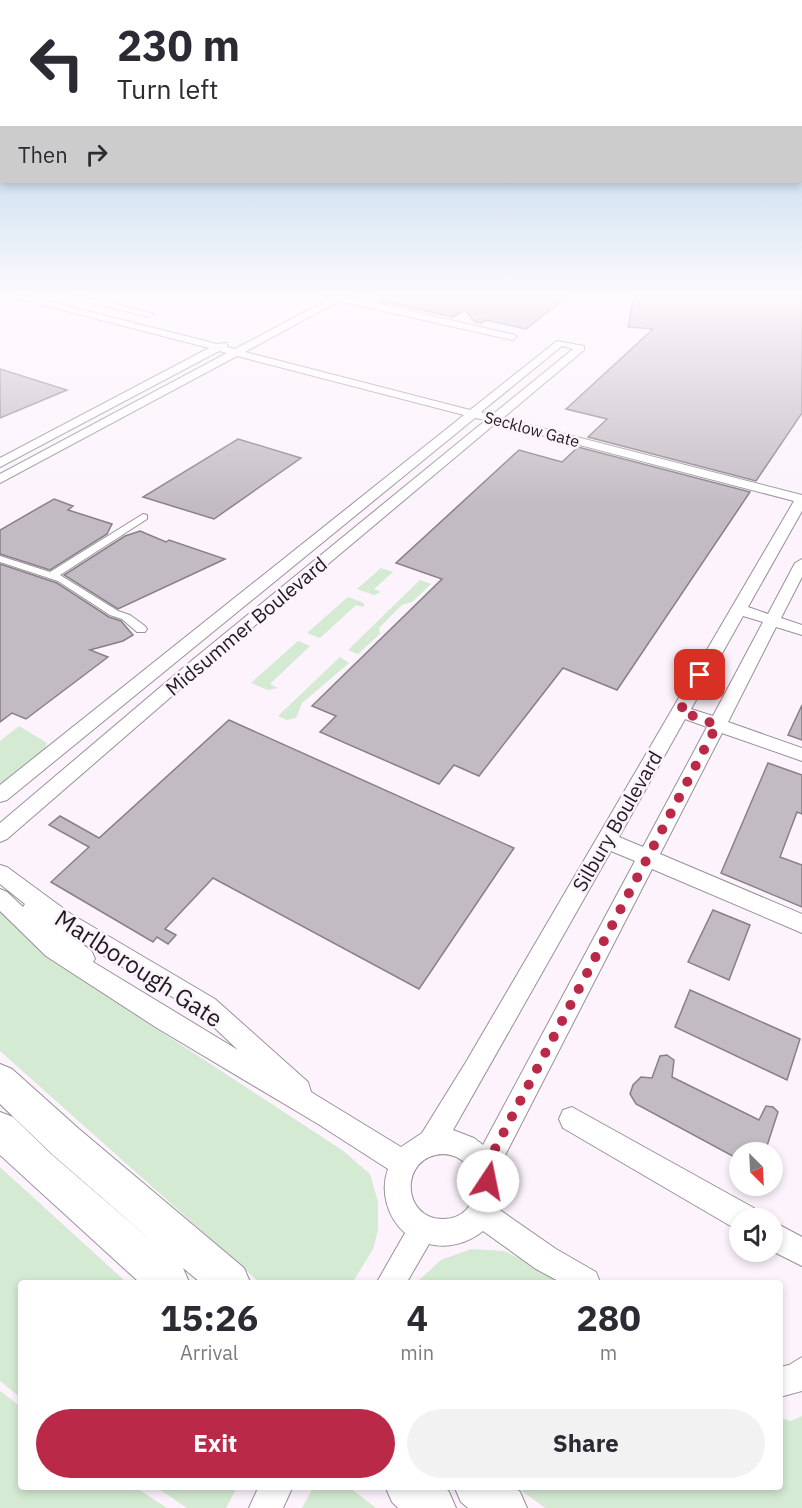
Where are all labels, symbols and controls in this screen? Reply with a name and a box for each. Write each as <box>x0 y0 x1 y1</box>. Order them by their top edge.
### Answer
text: 230 m <box>117 18 240 73</box>
icon: left <box>18 24 96 102</box>
text: Turn left <box>117 71 218 106</box>
icon: right <box>80 138 113 171</box>
text: Then <box>18 140 68 169</box>
street label: Secklow Gate <box>482 407 582 451</box>
street label: Midsummer Boulevard <box>160 550 332 702</box>
pin <box>674 649 725 700</box>
icon: arrive <box>683 658 716 691</box>
street label: Silbury Boulevard <box>566 746 668 896</box>
street label: Marlborough Gate <box>49 902 229 1034</box>
north arrow <box>729 1142 783 1196</box>
map controls <box>729 1142 783 1262</box>
position arrow <box>456 1149 520 1213</box>
button: sound <box>729 1208 783 1262</box>
text: 15:26 <box>160 1294 258 1341</box>
text: 4 <box>406 1294 428 1341</box>
text: 280 <box>576 1294 641 1341</box>
text: Arrival <box>180 1339 238 1366</box>
text: min <box>400 1339 434 1366</box>
text: m <box>600 1339 617 1366</box>
button: Exit <box>36 1409 395 1478</box>
button: Share <box>407 1409 765 1478</box>

